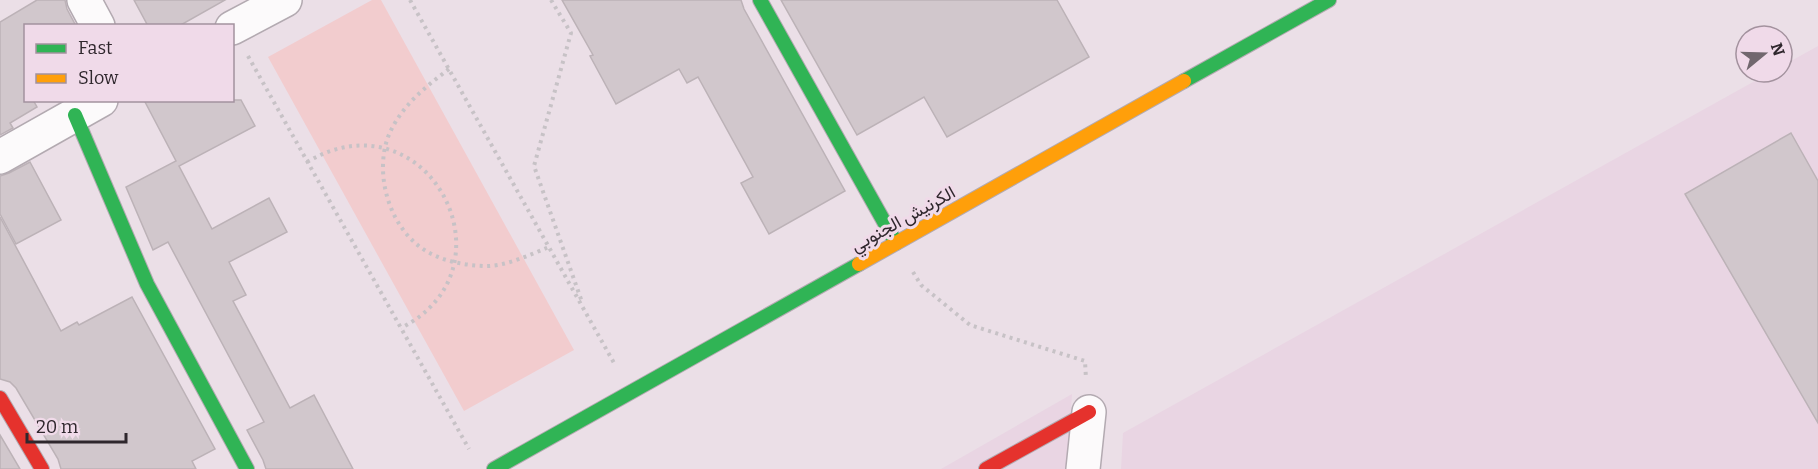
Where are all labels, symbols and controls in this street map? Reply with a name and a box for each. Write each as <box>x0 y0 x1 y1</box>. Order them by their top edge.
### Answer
legend <box>24 24 234 102</box>
north arrow <box>1734 24 1794 84</box>
text: Fast <box>78 37 113 59</box>
text: N <box>1767 40 1789 58</box>
text: Slow <box>78 67 119 89</box>
street label: الكرنيش الجنوبي <box>847 181 961 260</box>
scale bar <box>27 406 126 444</box>
text: 20 m <box>36 416 78 438</box>

